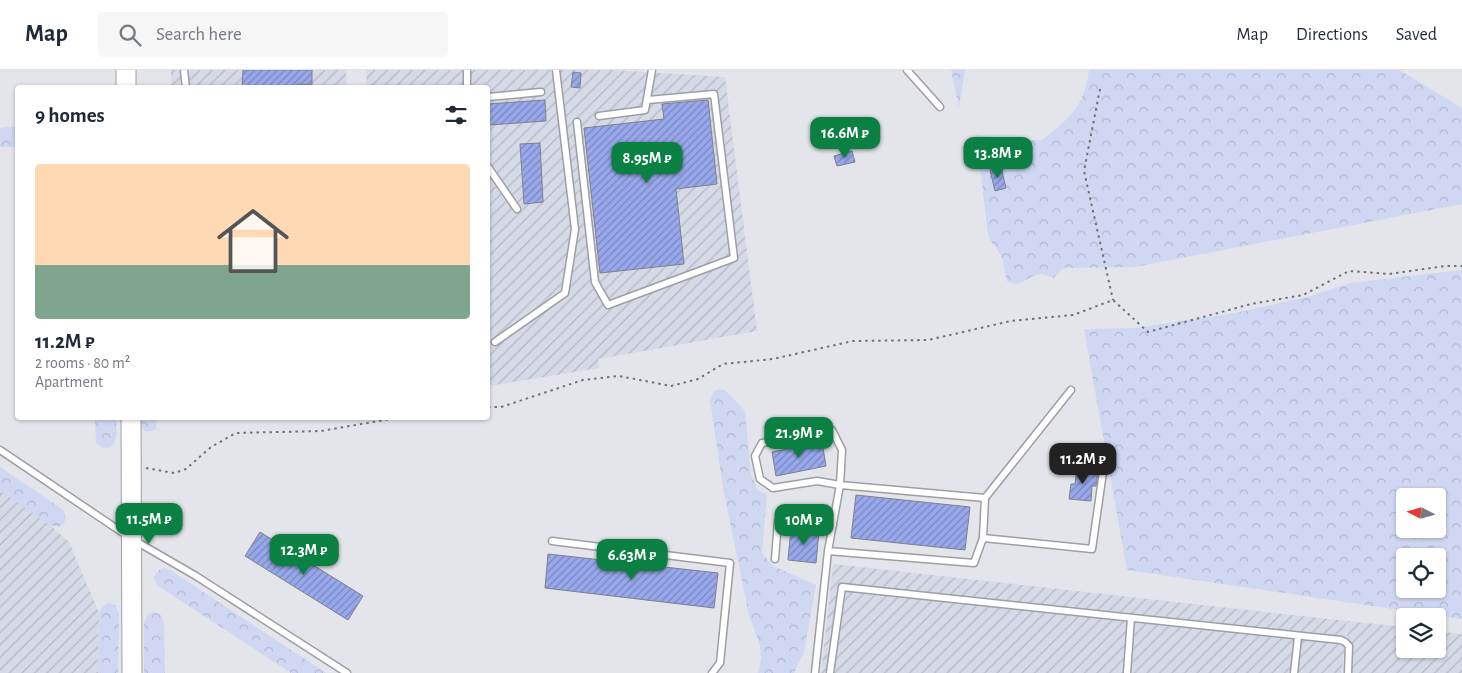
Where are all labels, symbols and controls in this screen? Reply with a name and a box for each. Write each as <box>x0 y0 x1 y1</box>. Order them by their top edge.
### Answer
search box <box>98 12 448 57</box>
icon: search <box>116 21 144 49</box>
text: Map <box>25 22 68 46</box>
text: Search here <box>156 25 242 44</box>
text: Map <box>1237 26 1268 44</box>
text: Directions <box>1296 26 1368 44</box>
text: Saved <box>1396 26 1437 44</box>
icon: filters <box>442 101 470 129</box>
text: 9 homes <box>35 105 105 126</box>
pin: 16.6M ₽ <box>799 116 891 159</box>
text: 16.6M ₽ <box>821 125 869 141</box>
pin: 13.8M ₽ <box>952 136 1044 179</box>
pin: 8.95M ₽ <box>601 142 693 184</box>
text: 13.8M ₽ <box>975 145 1021 161</box>
text: 8.95M ₽ <box>623 150 671 166</box>
icon: home <box>208 196 298 286</box>
text: 11.2M ₽ <box>35 331 95 352</box>
text: 2 rooms · 80 m² <box>35 355 130 371</box>
text: Apartment <box>35 374 103 390</box>
pin: 21.9M ₽ <box>753 416 845 459</box>
text: 21.9M ₽ <box>775 425 823 441</box>
pin: 11.2M ₽ <box>1037 442 1129 485</box>
text: 11.2M ₽ <box>1060 451 1106 467</box>
north arrow <box>1396 488 1446 538</box>
map controls <box>1396 488 1446 658</box>
pin: 11.5M ₽ <box>103 502 195 545</box>
pin: 10M ₽ <box>769 504 839 546</box>
text: 11.5M ₽ <box>127 511 171 527</box>
text: 10M ₽ <box>786 512 822 528</box>
pin: 12.3M ₽ <box>258 534 350 576</box>
pin: 6.63M ₽ <box>586 538 678 581</box>
text: 12.3M ₽ <box>281 542 327 558</box>
text: 6.63M ₽ <box>608 547 656 563</box>
button: locate <box>1396 548 1446 598</box>
button: layers <box>1396 608 1446 658</box>

